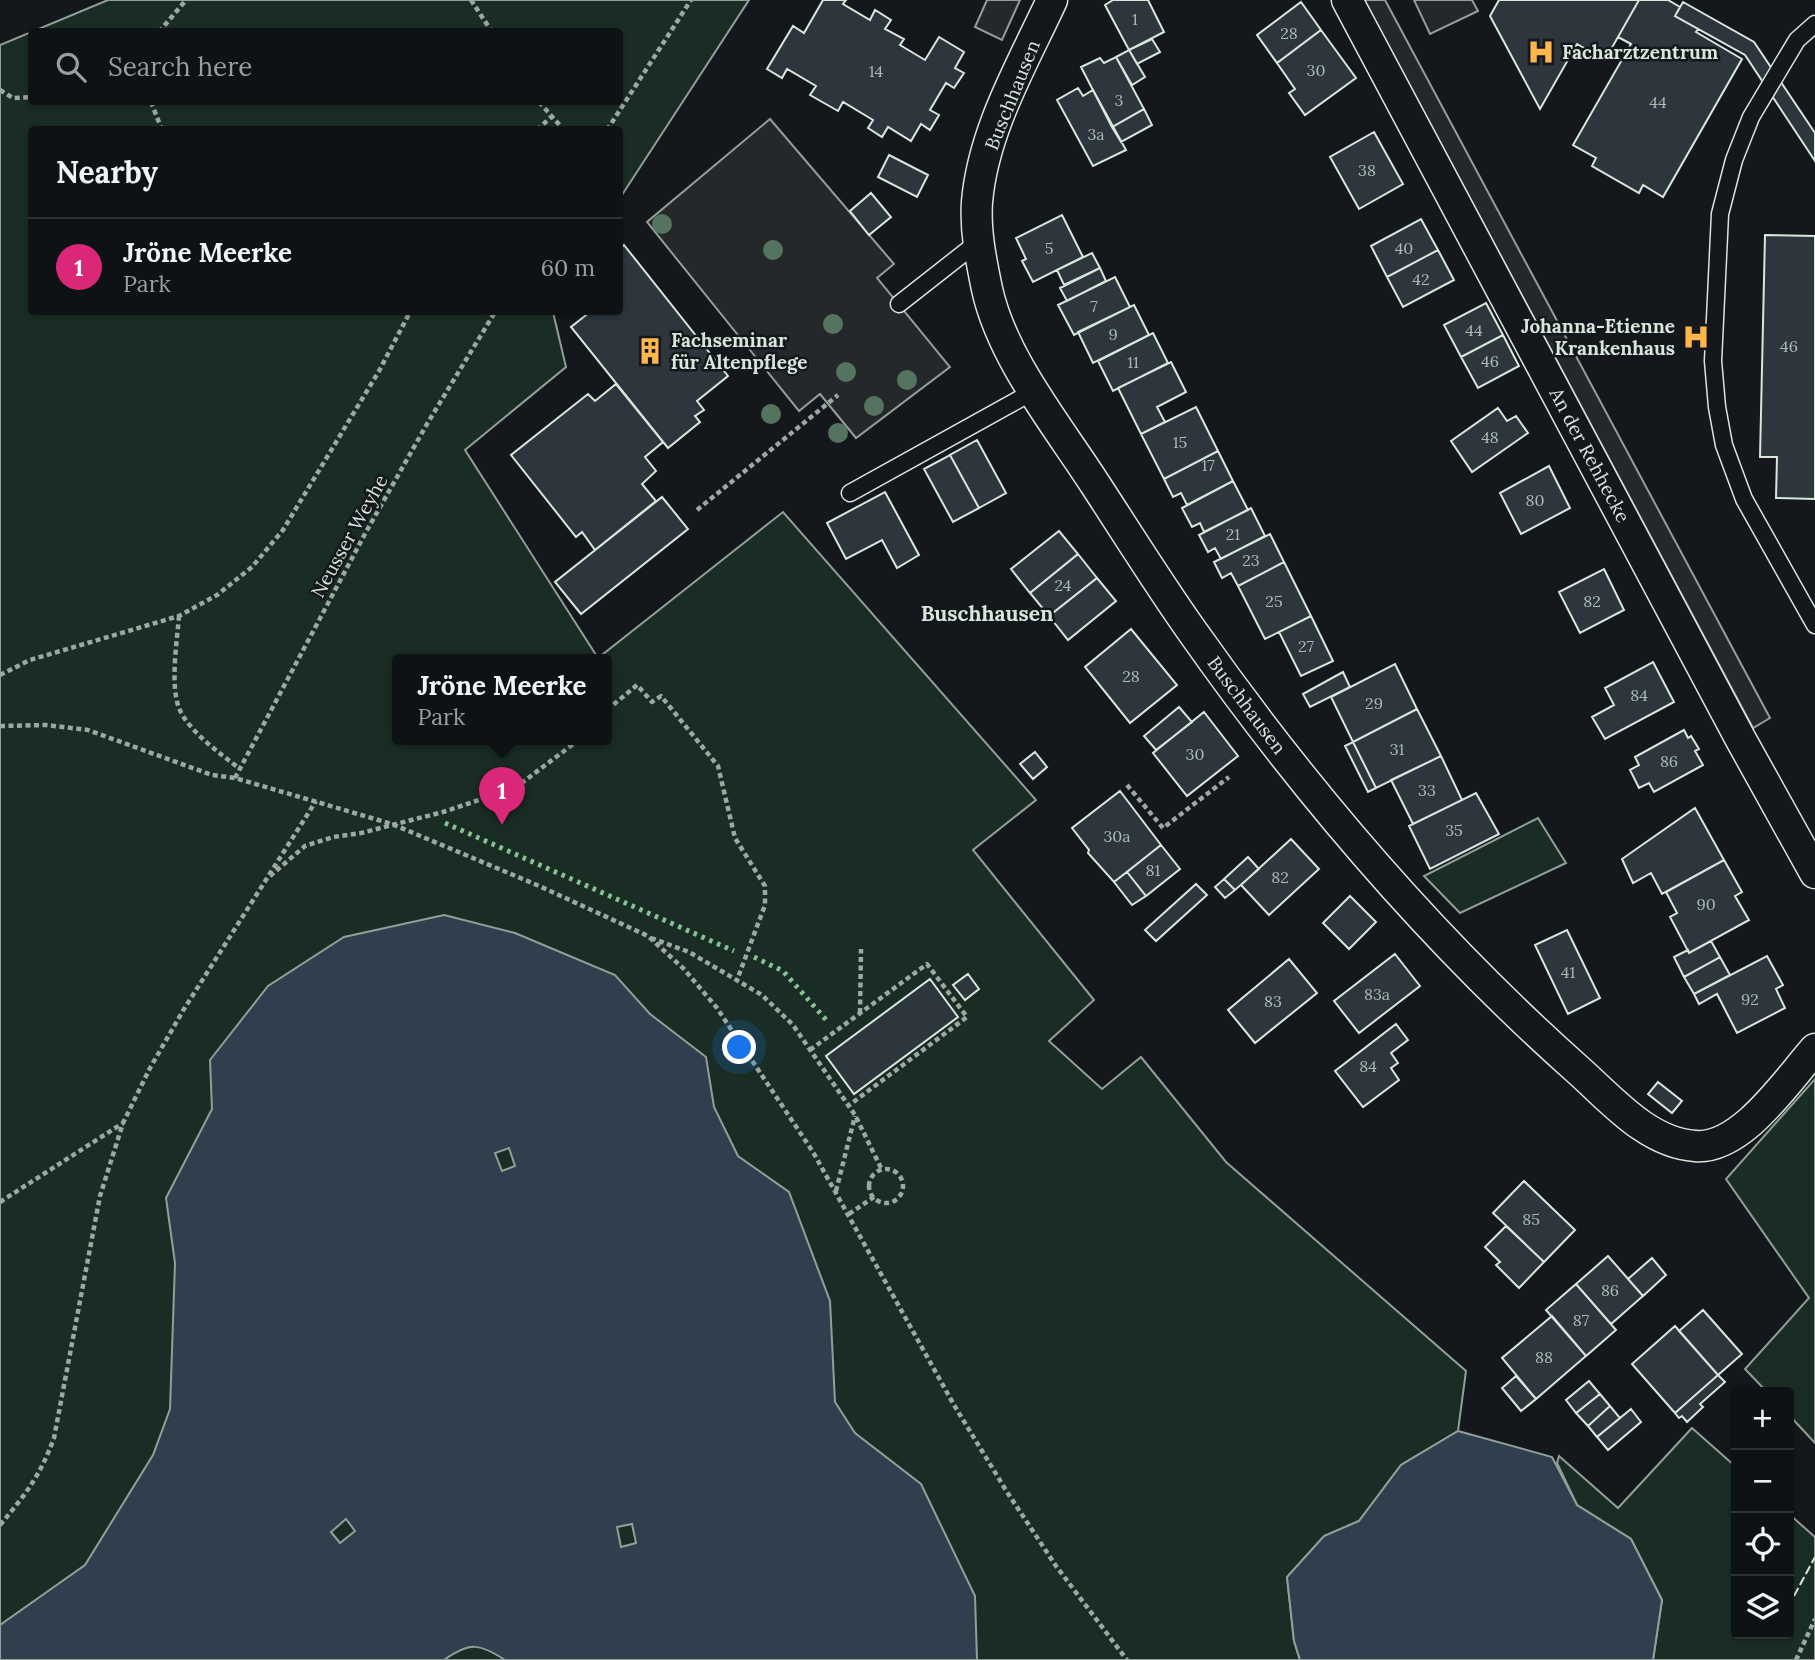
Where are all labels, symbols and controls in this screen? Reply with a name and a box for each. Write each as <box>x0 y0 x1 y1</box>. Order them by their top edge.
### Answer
house number: 1 <box>1132 9 1138 29</box>
house number: 28 <box>1280 23 1298 43</box>
search box <box>28 28 623 105</box>
street label: Buschhausen <box>979 37 1045 153</box>
hospital icon: Facharztzentrum <box>1526 37 1556 67</box>
place label: Facharztzentrum <box>1562 40 1719 64</box>
icon: search <box>52 48 90 86</box>
text: Search here <box>108 50 252 83</box>
house number: 30 <box>1307 60 1325 80</box>
house number: 14 <box>869 61 884 81</box>
house number: 3 <box>1115 90 1124 110</box>
house number: 44 <box>1649 92 1667 112</box>
house number: 3a <box>1087 124 1105 144</box>
text: Nearby <box>56 153 158 191</box>
house number: 38 <box>1358 160 1376 180</box>
text: Jröne Meerke <box>123 236 292 269</box>
house number: 5 <box>1045 238 1053 258</box>
house number: 40 <box>1395 238 1413 258</box>
text: 1 <box>74 253 84 282</box>
text: 60 m <box>541 253 595 282</box>
text: Park <box>123 269 171 298</box>
house number: 42 <box>1412 269 1430 289</box>
house number: 7 <box>1090 296 1098 316</box>
place label: Johanna-Etienne Krankenhaus <box>1521 314 1675 360</box>
house number: 44 <box>1465 320 1483 340</box>
hospital icon: Johanna-Etienne Krankenhaus <box>1681 322 1711 352</box>
house number: 9 <box>1108 324 1118 344</box>
place label: Fachseminar für Altenpflege <box>671 328 808 374</box>
building icon: Fachseminar für Altenpflege <box>635 336 665 366</box>
house number: 46 <box>1780 336 1798 356</box>
house number: 46 <box>1481 351 1499 371</box>
house number: 11 <box>1127 352 1139 372</box>
street label: An der Rehhecke <box>1544 383 1636 526</box>
house number: 48 <box>1481 427 1499 447</box>
house number: 15 <box>1173 432 1187 452</box>
house number: 17 <box>1201 455 1215 475</box>
street label: Neusser Weyhe <box>305 470 393 602</box>
house number: 80 <box>1526 490 1545 510</box>
house number: 21 <box>1226 524 1240 544</box>
house number: 23 <box>1242 550 1260 570</box>
house number: 24 <box>1055 575 1072 595</box>
house number: 25 <box>1265 591 1283 611</box>
house number: 82 <box>1583 591 1601 611</box>
district label: Buschhausen <box>921 600 1053 627</box>
house number: 27 <box>1298 636 1315 656</box>
street label: Buschhausen <box>1202 651 1292 759</box>
popup <box>392 654 612 745</box>
house number: 28 <box>1122 666 1140 686</box>
text: Jröne Meerke <box>417 669 587 702</box>
house number: 84 <box>1630 685 1648 705</box>
house number: 29 <box>1365 693 1383 713</box>
text: Park <box>417 702 465 731</box>
house number: 31 <box>1390 739 1405 759</box>
house number: 30 <box>1186 744 1204 764</box>
house number: 86 <box>1660 751 1678 771</box>
pin: 1 <box>479 767 525 825</box>
house number: 33 <box>1418 780 1436 800</box>
house number: 35 <box>1445 820 1463 840</box>
house number: 30a <box>1103 826 1131 846</box>
house number: 81 <box>1146 860 1161 880</box>
house number: 82 <box>1271 867 1289 887</box>
house number: 90 <box>1696 894 1716 914</box>
house number: 41 <box>1561 962 1575 982</box>
house number: 83a <box>1364 984 1390 1004</box>
house number: 92 <box>1741 989 1759 1009</box>
house number: 83 <box>1264 991 1282 1011</box>
your location <box>722 1030 756 1064</box>
house number: 84 <box>1359 1056 1377 1076</box>
house number: 85 <box>1522 1209 1540 1229</box>
house number: 86 <box>1601 1280 1619 1300</box>
house number: 87 <box>1573 1310 1590 1330</box>
house number: 88 <box>1535 1347 1553 1367</box>
map controls <box>1731 1387 1794 1639</box>
button: + <box>1731 1387 1794 1450</box>
button: − <box>1731 1450 1794 1513</box>
button: locate <box>1731 1513 1794 1576</box>
button: layers <box>1731 1576 1794 1639</box>

